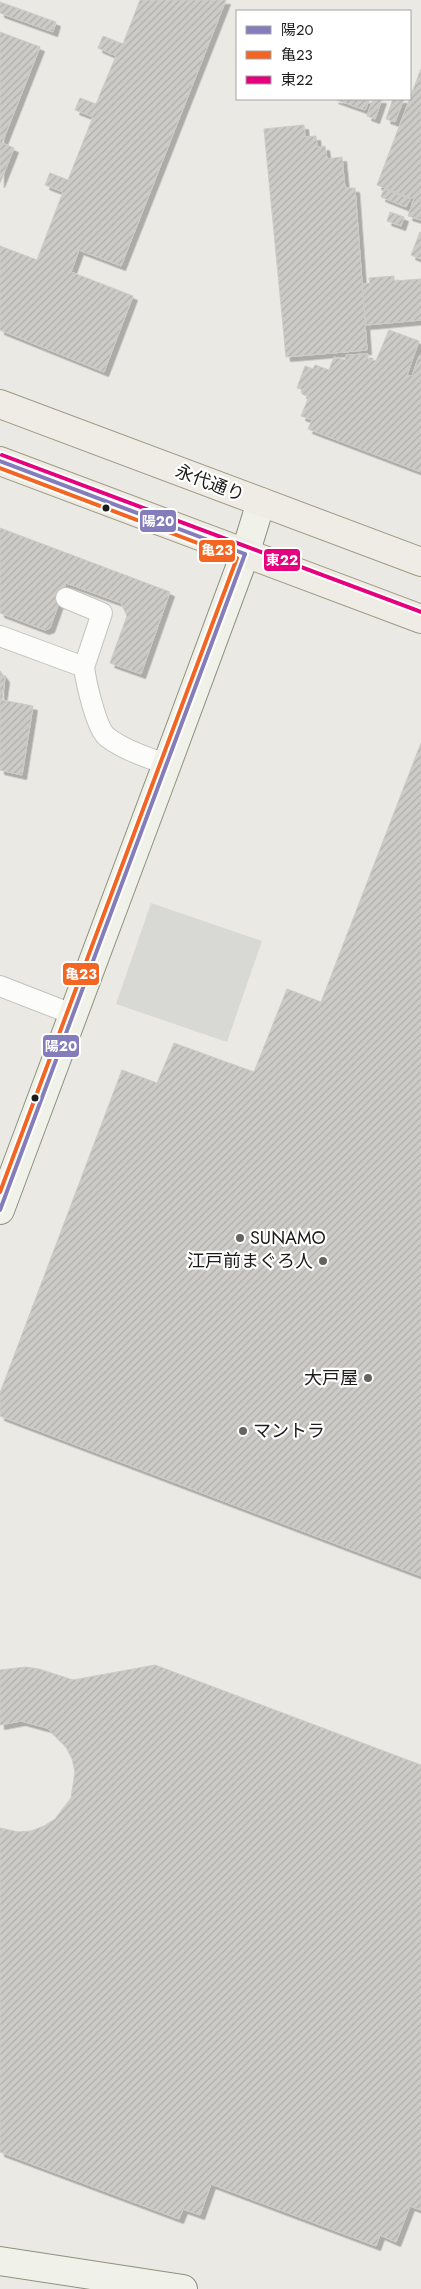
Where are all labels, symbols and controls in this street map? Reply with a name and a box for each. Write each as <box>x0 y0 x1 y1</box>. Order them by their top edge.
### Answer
legend <box>236 10 411 100</box>
text: 陽20 <box>281 19 314 41</box>
text: 亀23 <box>281 44 313 66</box>
text: 東22 <box>281 69 313 91</box>
street label: 永代通り <box>172 458 248 508</box>
unlabelled marker <box>101 503 111 513</box>
line badge: 陽20 <box>139 509 177 533</box>
text: 陽20 <box>142 511 174 531</box>
line badge: 亀23 <box>198 539 236 563</box>
text: 亀23 <box>201 540 233 560</box>
line badge: 東22 <box>263 548 301 572</box>
text: 東22 <box>266 550 298 570</box>
line badge: 亀23 <box>62 962 100 986</box>
text: 亀23 <box>65 964 97 984</box>
line badge: 陽20 <box>42 1034 80 1058</box>
text: 陽20 <box>45 1036 77 1056</box>
unlabelled marker <box>30 1093 40 1103</box>
place label: SUNAMO <box>250 1225 326 1251</box>
marker: SUNAMO <box>234 1232 246 1244</box>
place label: 江戸前まぐろ人 <box>187 1248 313 1274</box>
marker: 江戸前まぐろ人 <box>317 1255 329 1267</box>
place label: 大戸屋 <box>304 1365 358 1391</box>
marker: 大戸屋 <box>362 1372 374 1384</box>
place label: マントラ <box>253 1418 325 1444</box>
marker: マントラ <box>237 1425 249 1437</box>

